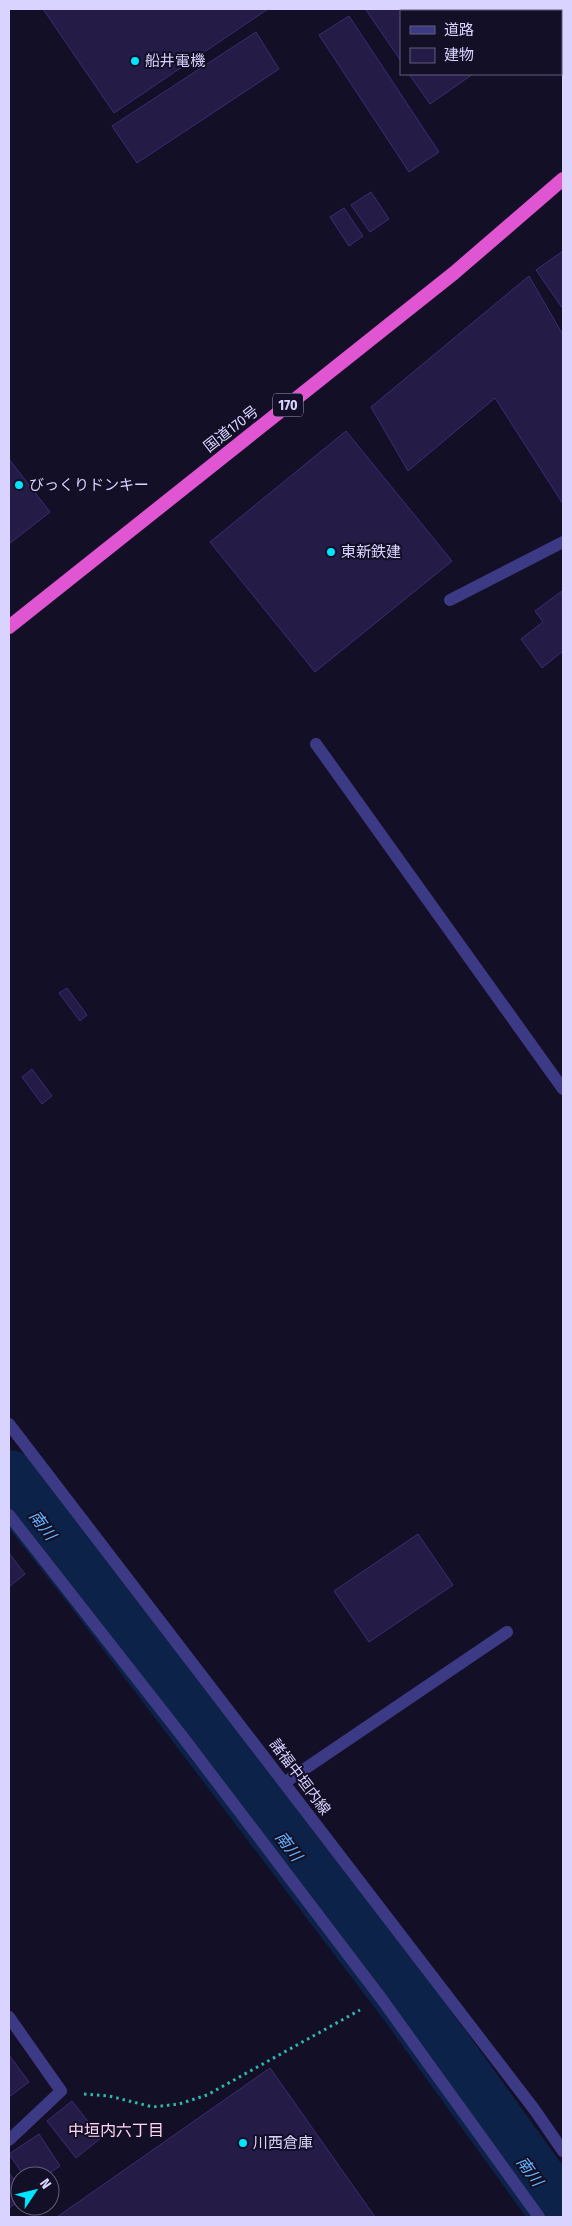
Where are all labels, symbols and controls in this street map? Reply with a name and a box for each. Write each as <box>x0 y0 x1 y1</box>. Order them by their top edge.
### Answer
legend <box>400 10 562 75</box>
text: 道路 <box>444 21 474 39</box>
text: 建物 <box>444 46 474 64</box>
place label: 船井電機 <box>145 52 205 70</box>
marker: 船井電機 <box>129 55 141 67</box>
road number: 170 <box>273 394 303 416</box>
street label: 国道170号 <box>200 402 262 456</box>
place label: びっくりドンキー <box>29 476 149 494</box>
marker: びっくりドンキー <box>13 479 25 491</box>
place label: 東新鉄建 <box>341 543 401 561</box>
marker: 東新鉄建 <box>325 546 337 558</box>
water label: 南川 <box>25 1507 61 1545</box>
street label: 諸福中垣内線 <box>266 1736 334 1818</box>
water label: 南川 <box>271 1828 307 1866</box>
district label: 中垣内六丁目 <box>68 2121 164 2140</box>
place label: 川西倉庫 <box>253 2134 313 2152</box>
marker: 川西倉庫 <box>237 2137 249 2149</box>
water label: 南川 <box>513 2153 548 2191</box>
north arrow <box>10 2166 60 2216</box>
text: N <box>36 2176 55 2192</box>

